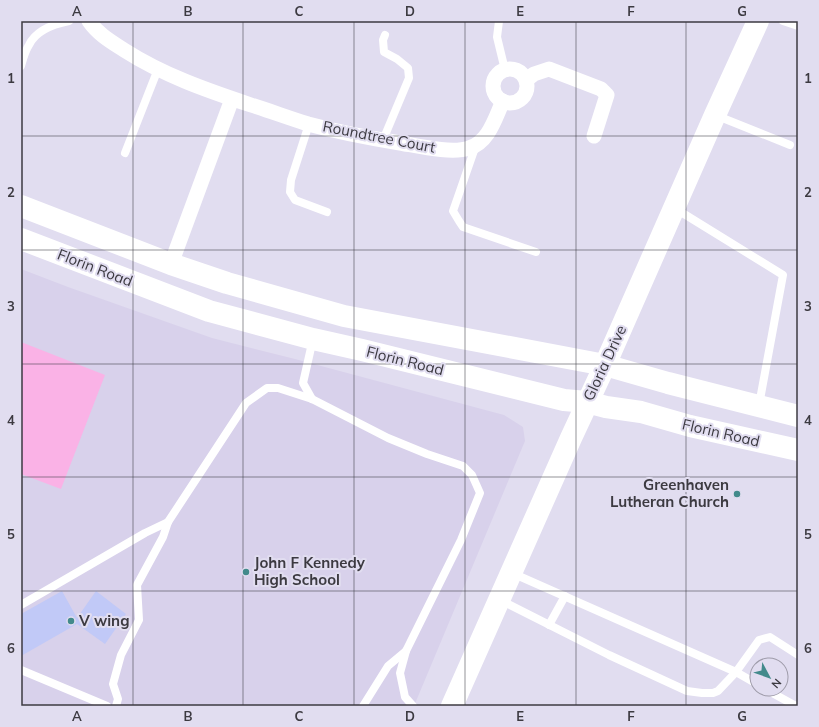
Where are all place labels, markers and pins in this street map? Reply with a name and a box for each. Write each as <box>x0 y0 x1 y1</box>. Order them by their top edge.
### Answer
place label: Greenhaven Lutheran Church <box>610 475 729 511</box>
marker: Greenhaven Lutheran Church <box>732 489 742 499</box>
place label: John F Kennedy High School <box>254 553 366 589</box>
marker: John F Kennedy High School <box>241 567 251 577</box>
place label: V wing <box>78 611 129 630</box>
marker: V wing <box>66 616 76 626</box>

